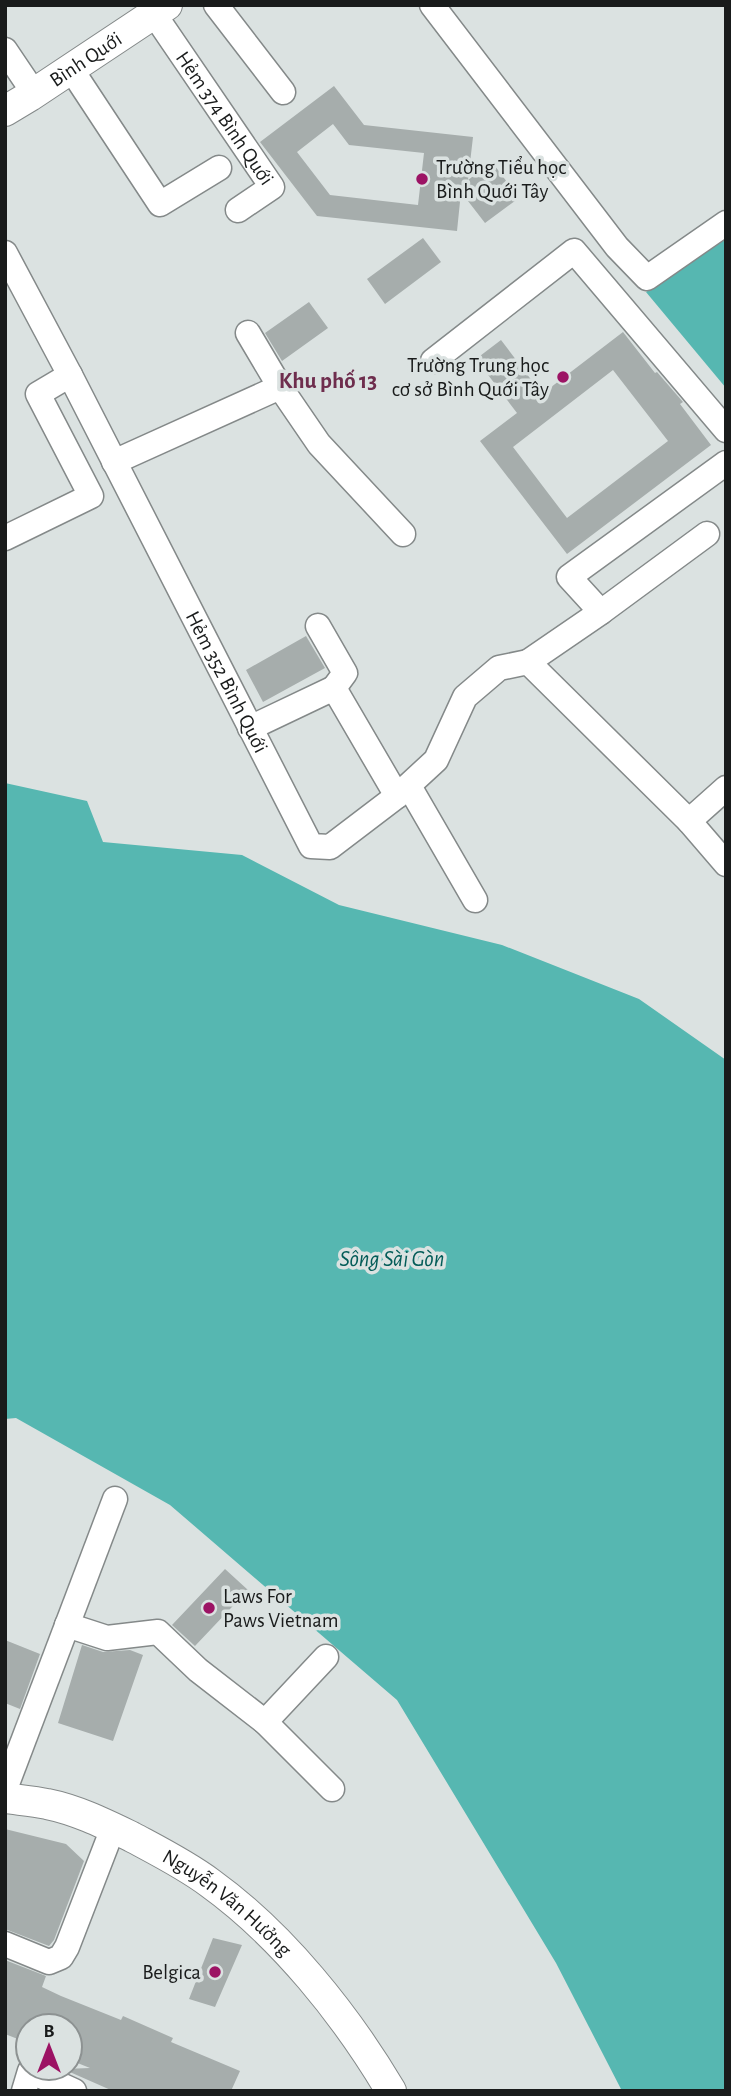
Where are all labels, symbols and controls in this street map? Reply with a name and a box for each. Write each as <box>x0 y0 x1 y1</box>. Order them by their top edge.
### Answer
street label: Bình Quới <box>46 28 126 90</box>
street label: Hẻm 374 Bình Quới <box>172 47 278 189</box>
place label: Trường Tiểu học Bình Quới Tây <box>436 156 566 202</box>
marker: Trường Tiểu học Bình Quới Tây <box>414 171 430 187</box>
place label: Trường Trung học cơ sở Bình Quới Tây <box>392 355 549 400</box>
district label: Khu phố 13 <box>279 369 377 393</box>
marker: Trường Trung học cơ sở Bình Quới Tây <box>555 369 571 385</box>
street label: Hẻm 352 Bình Quới <box>182 608 272 756</box>
water label: Sông Sài Gòn <box>340 1248 445 1271</box>
place label: Laws For Paws Vietnam <box>223 1586 339 1631</box>
marker: Laws For Paws Vietnam <box>201 1600 217 1616</box>
street label: Nguyễn Văn Hưởng <box>159 1845 296 1961</box>
place label: Belgica <box>142 1962 201 1983</box>
marker: Belgica <box>207 1964 223 1980</box>
north arrow <box>14 2012 84 2082</box>
text: B <box>43 2022 55 2041</box>

